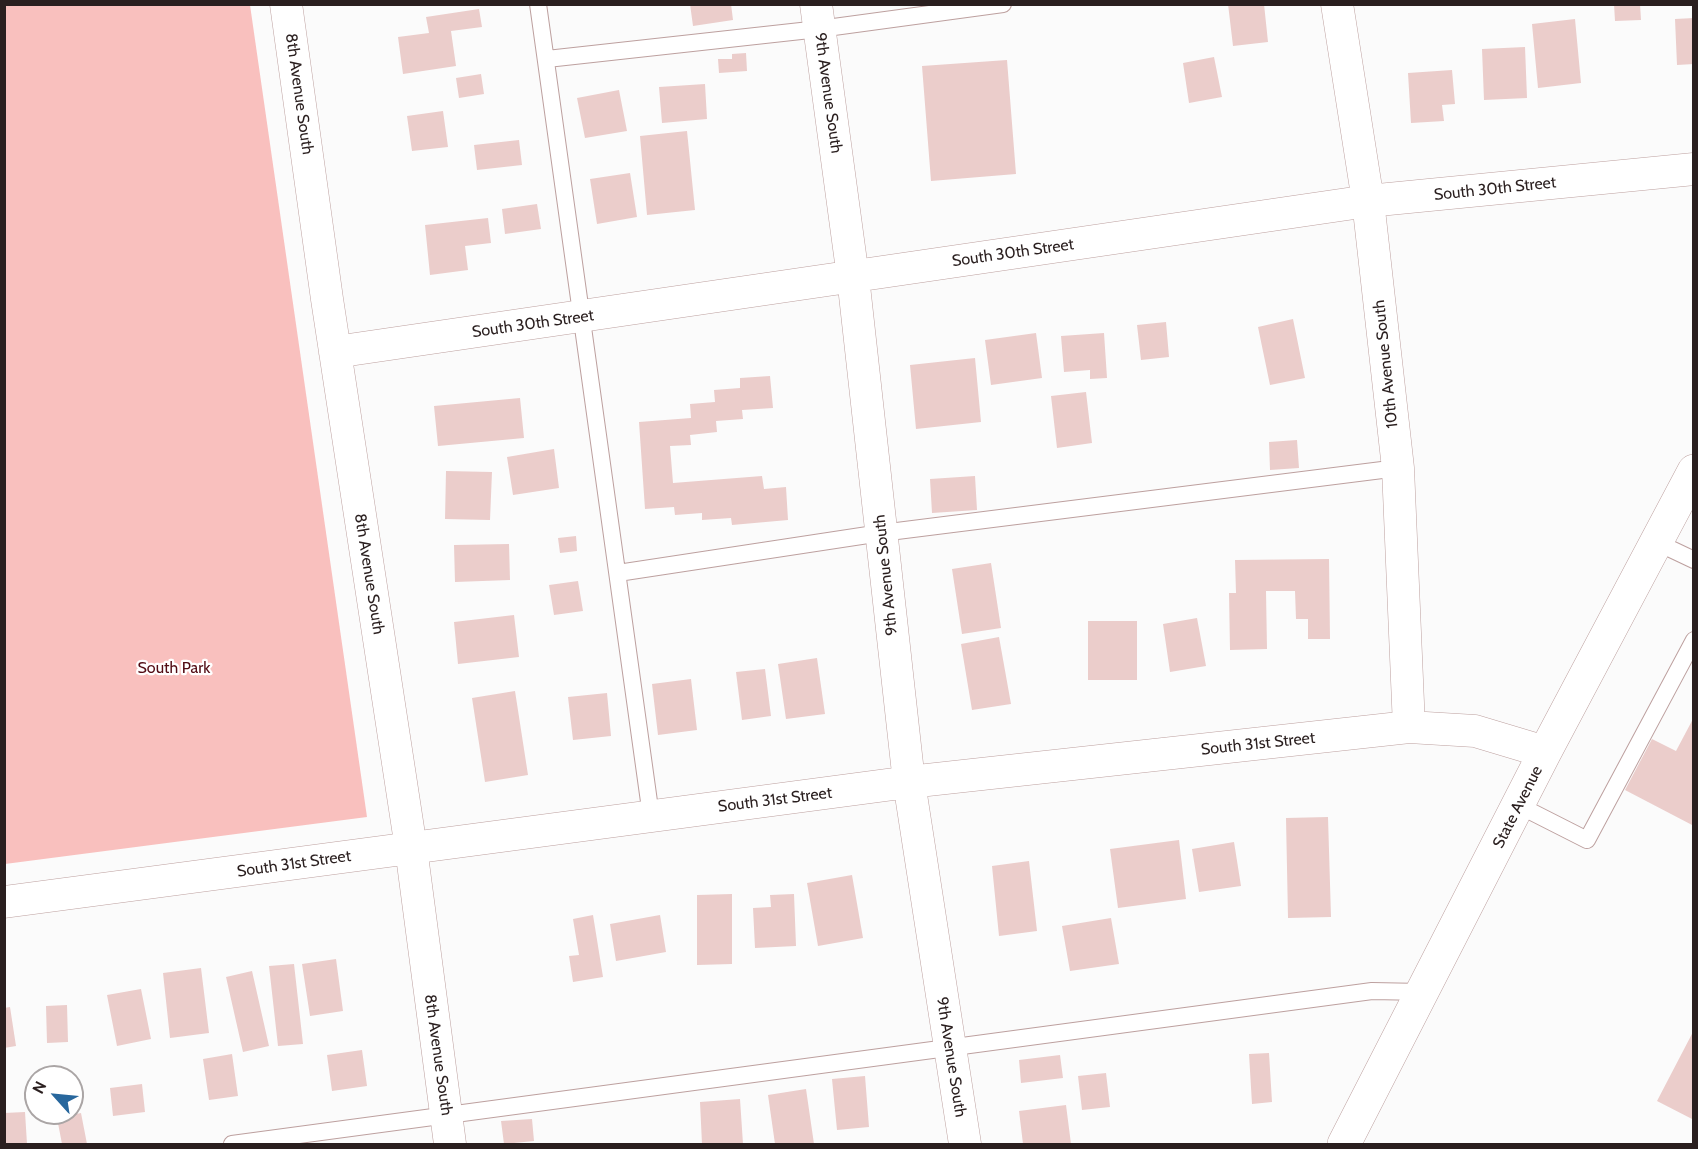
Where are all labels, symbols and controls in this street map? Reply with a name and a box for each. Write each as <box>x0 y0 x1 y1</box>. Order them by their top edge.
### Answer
street label: 9th Avenue South <box>810 31 846 155</box>
street label: 8th Avenue South <box>281 32 317 156</box>
street label: South 30th Street <box>1433 173 1557 205</box>
street label: South 30th Street <box>951 235 1075 271</box>
street label: 10th Avenue South <box>1370 299 1402 429</box>
street label: South 30th Street <box>471 306 595 342</box>
street label: 8th Avenue South <box>350 512 388 636</box>
street label: 9th Avenue South <box>870 513 902 637</box>
park label: South Park <box>137 658 211 678</box>
street label: South 31st Street <box>1200 728 1316 760</box>
street label: State Avenue <box>1489 763 1547 851</box>
street label: South 31st Street <box>717 783 833 817</box>
street label: South 31st Street <box>236 847 352 881</box>
street label: 8th Avenue South <box>420 993 456 1117</box>
street label: 9th Avenue South <box>932 995 970 1119</box>
north arrow <box>24 1065 84 1125</box>
text: N <box>28 1078 50 1097</box>

